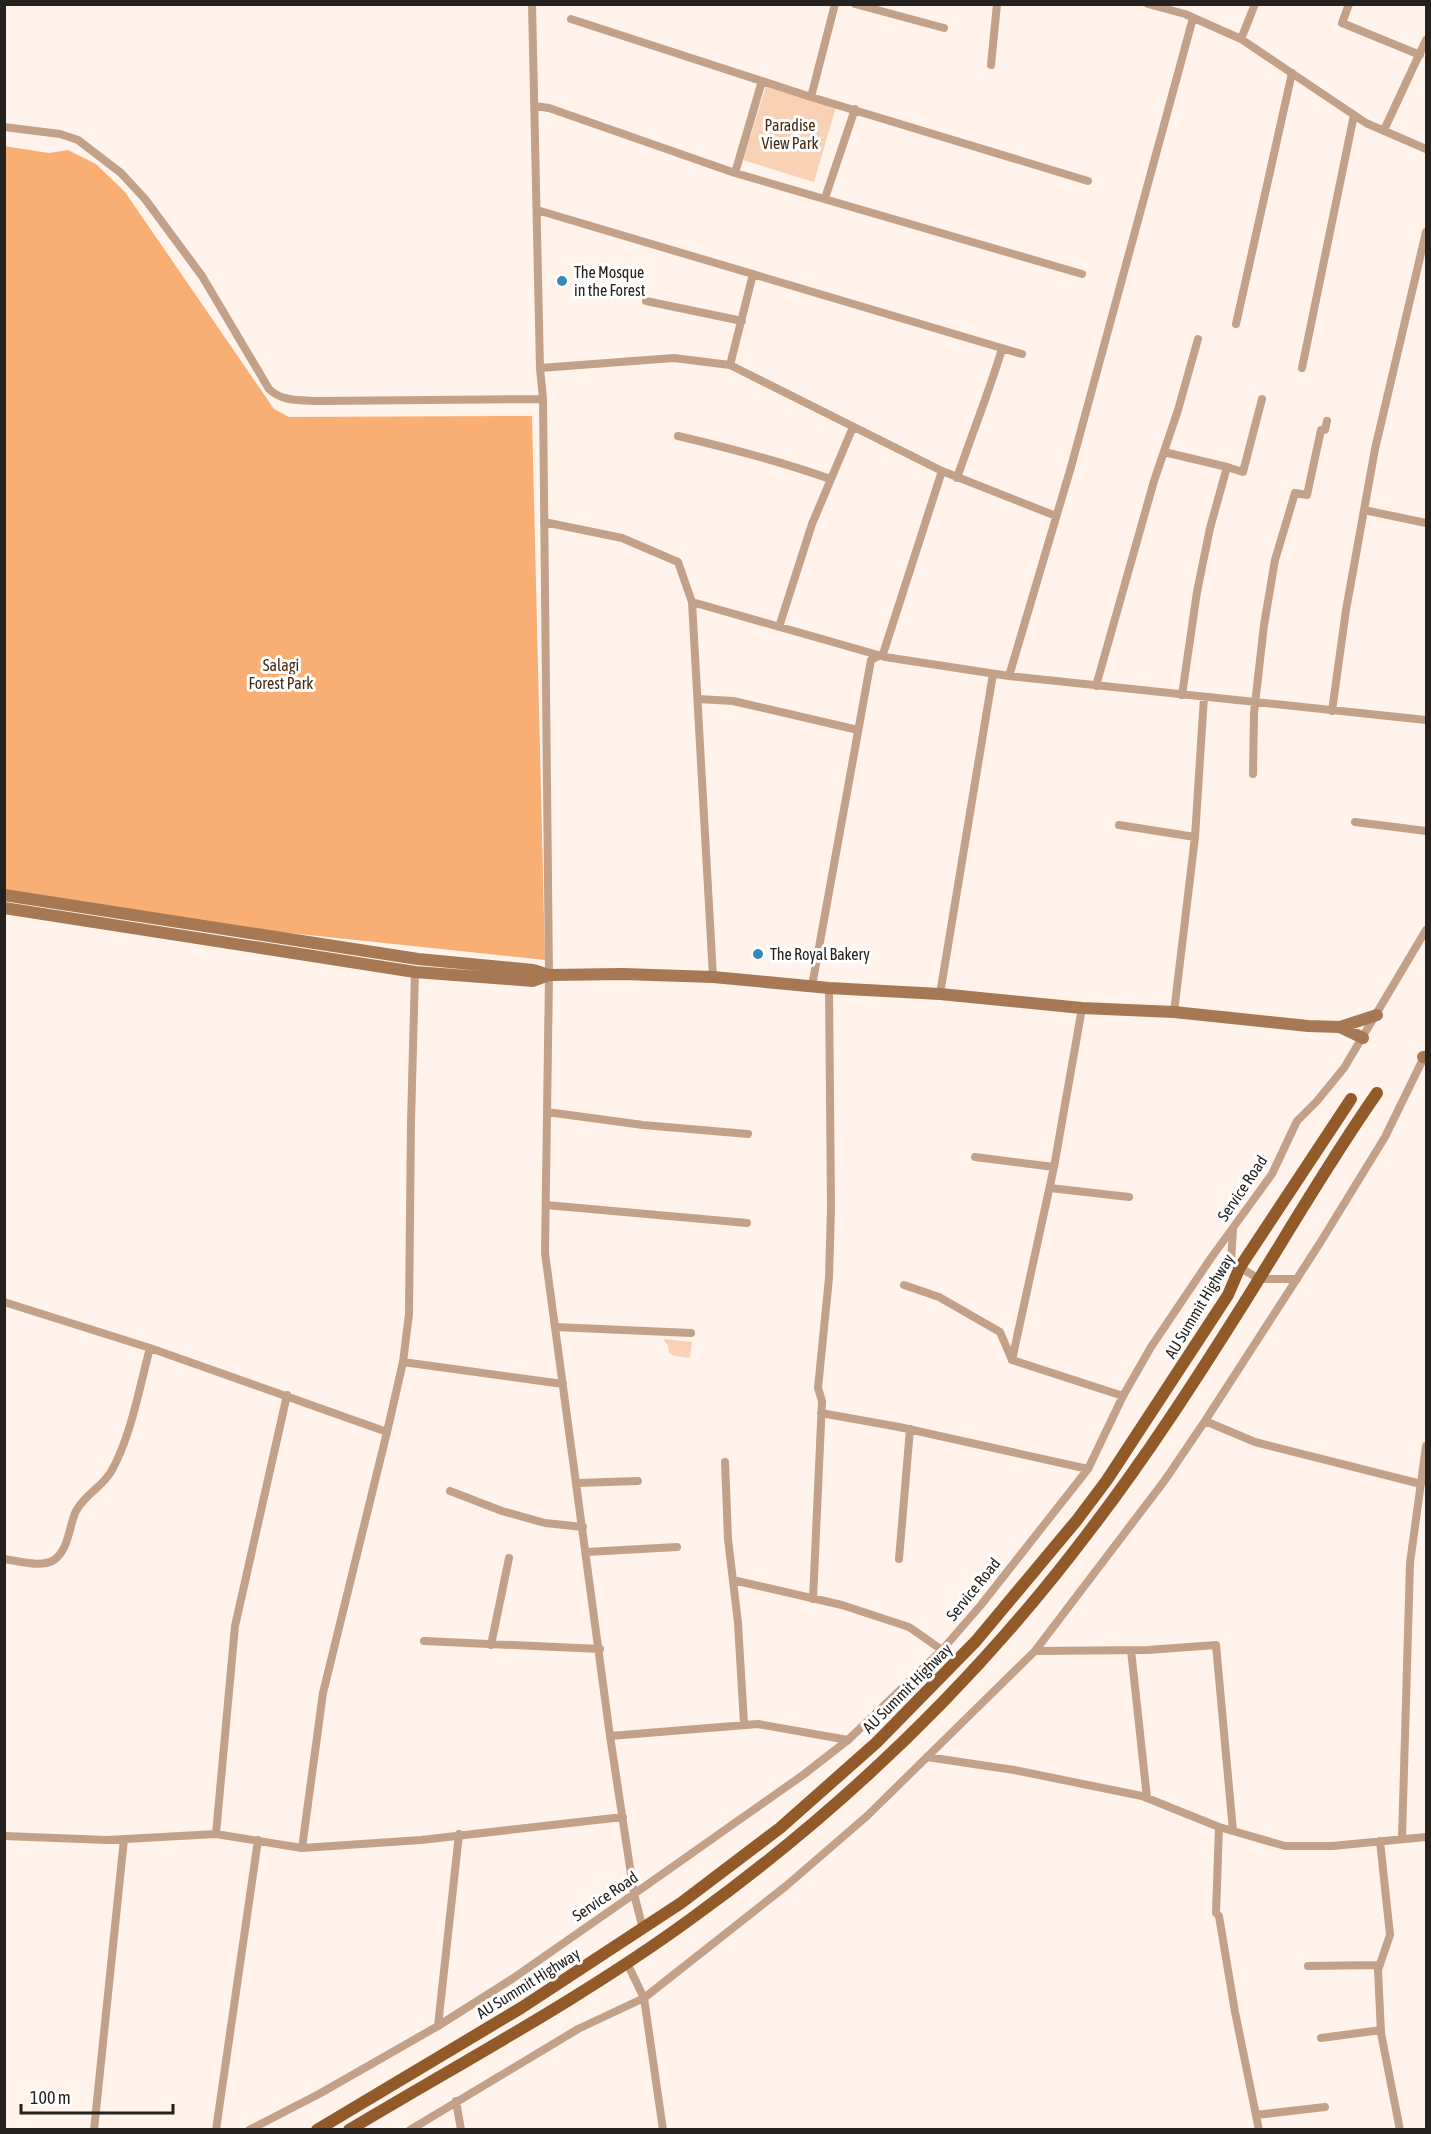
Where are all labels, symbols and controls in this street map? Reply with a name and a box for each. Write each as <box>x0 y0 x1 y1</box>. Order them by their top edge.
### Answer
park label: Paradise View Park <box>761 116 819 152</box>
place label: The Mosque in the Forest <box>574 263 646 299</box>
marker: The Mosque in the Forest <box>555 274 569 288</box>
park label: Salagi Forest Park <box>249 656 313 692</box>
place label: The Royal Bakery <box>770 945 870 964</box>
marker: The Royal Bakery <box>751 947 765 961</box>
street label: Service Road <box>1214 1152 1270 1224</box>
street label: AU Summit Highway <box>1161 1250 1238 1362</box>
street label: Service Road <box>942 1554 1004 1624</box>
street label: AU Summit Highway <box>859 1639 956 1737</box>
street label: Service Road <box>569 1868 641 1924</box>
street label: AU Summit Highway <box>473 1944 584 2023</box>
scale bar <box>21 2077 172 2115</box>
text: 100 m <box>30 2087 71 2108</box>

